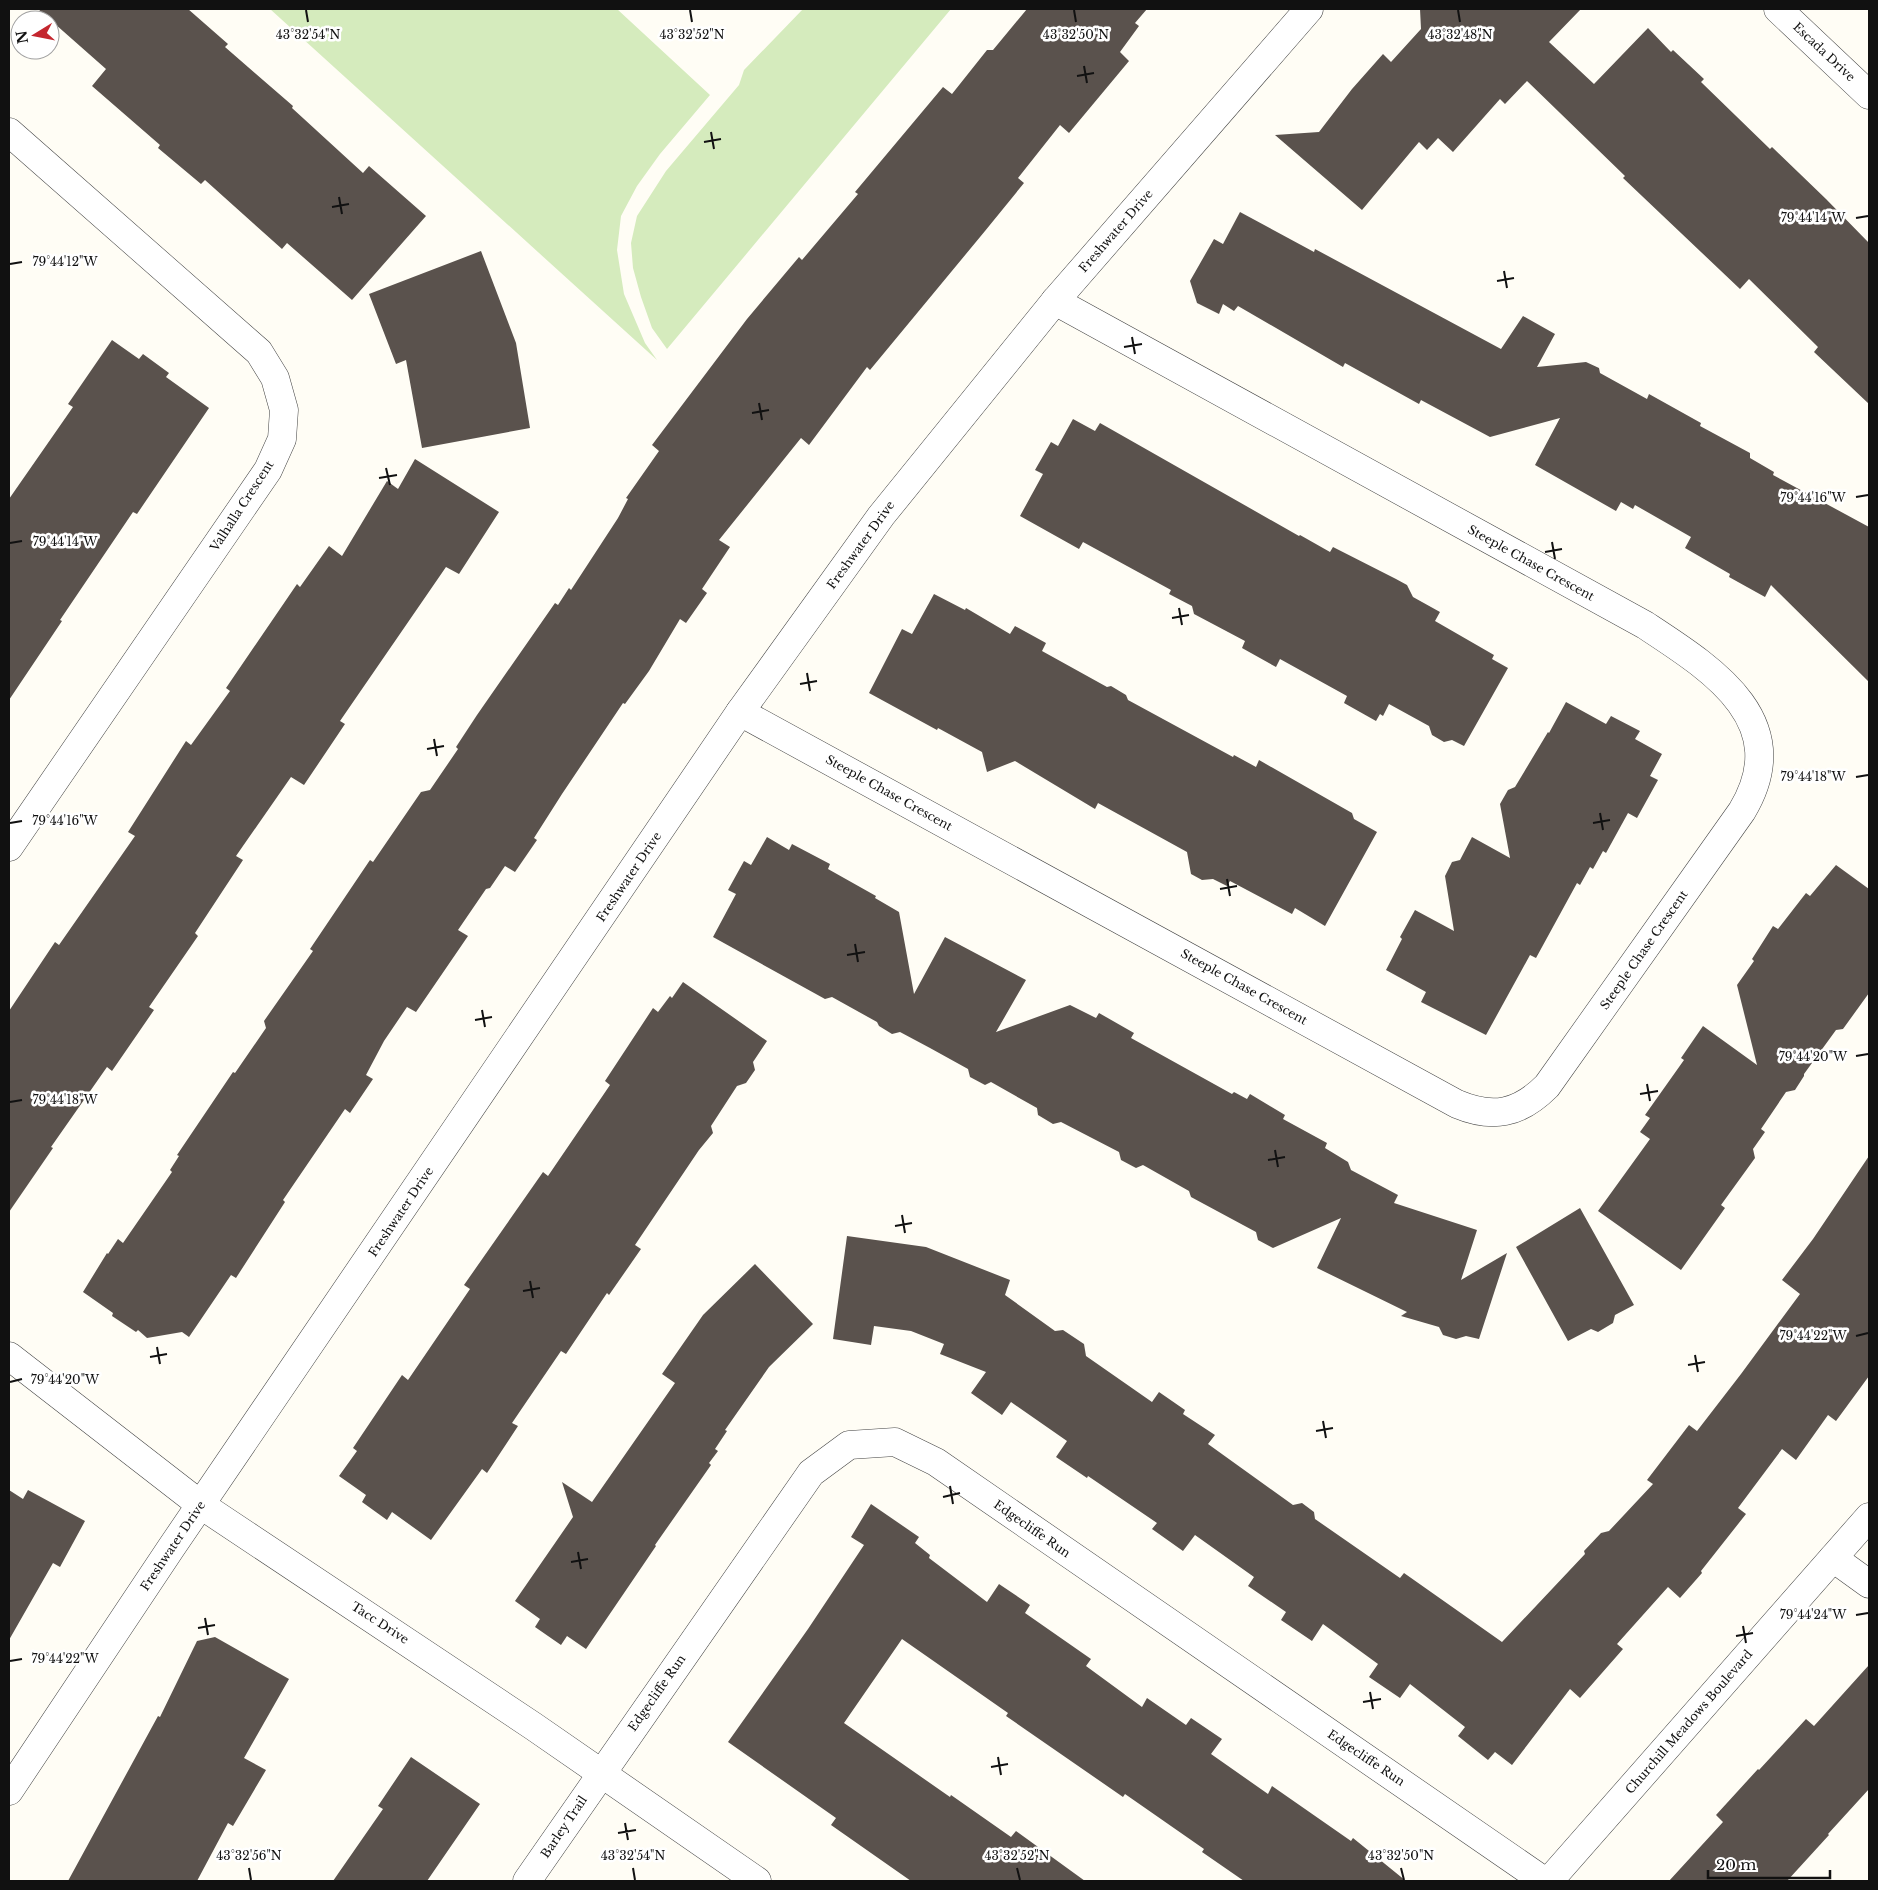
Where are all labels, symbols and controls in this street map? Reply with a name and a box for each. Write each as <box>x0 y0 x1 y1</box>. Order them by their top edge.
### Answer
north arrow <box>10 10 60 60</box>
street label: Escada Drive <box>1790 19 1859 84</box>
text: 43°32'54"N <box>276 27 340 42</box>
text: 43°32'52"N <box>659 27 725 42</box>
text: 43°32'50"N <box>1043 27 1109 42</box>
text: 43°32'48"N <box>1428 27 1493 42</box>
text: N <box>12 29 32 45</box>
street label: Freshwater Drive <box>1075 186 1156 275</box>
text: 79°44'14"W <box>1781 210 1846 225</box>
text: 79°44'12"W <box>32 254 98 269</box>
street label: Valhalla Crescent <box>206 457 277 555</box>
text: 79°44'16"W <box>1780 490 1847 505</box>
street label: Freshwater Drive <box>824 498 898 592</box>
street label: Steeple Chase Crescent <box>1465 522 1598 604</box>
text: 79°44'14"W <box>33 534 98 549</box>
street label: Steeple Chase Crescent <box>823 752 956 834</box>
text: 79°44'18"W <box>1780 769 1846 784</box>
text: 79°44'16"W <box>32 813 99 828</box>
street label: Freshwater Drive <box>593 829 664 925</box>
street label: Steeple Chase Crescent <box>1597 887 1691 1012</box>
street label: Steeple Chase Crescent <box>1178 946 1311 1028</box>
text: 79°44'20"W <box>1779 1049 1848 1064</box>
text: 79°44'18"W <box>32 1092 98 1107</box>
street label: Freshwater Drive <box>365 1164 436 1260</box>
text: 79°44'22"W <box>1779 1328 1847 1343</box>
text: 79°44'20"W <box>31 1372 100 1387</box>
street label: Edgecliffe Run <box>991 1497 1073 1561</box>
street label: Freshwater Drive <box>137 1498 208 1594</box>
street label: Tacc Drive <box>349 1598 412 1647</box>
text: 79°44'24"W <box>1780 1607 1847 1622</box>
street label: Churchill Meadows Boulevard <box>1622 1647 1755 1797</box>
text: 79°44'22"W <box>31 1651 99 1666</box>
street label: Edgecliffe Run <box>625 1652 689 1734</box>
street label: Edgecliffe Run <box>1325 1726 1408 1789</box>
street label: Barley Trail <box>537 1793 590 1861</box>
text: 43°32'56"N <box>216 1848 282 1863</box>
text: 43°32'54"N <box>601 1848 665 1863</box>
text: 43°32'52"N <box>984 1848 1050 1863</box>
text: 43°32'50"N <box>1368 1848 1434 1863</box>
scale bar <box>1708 1848 1830 1880</box>
text: 20 m <box>1716 1855 1756 1874</box>

